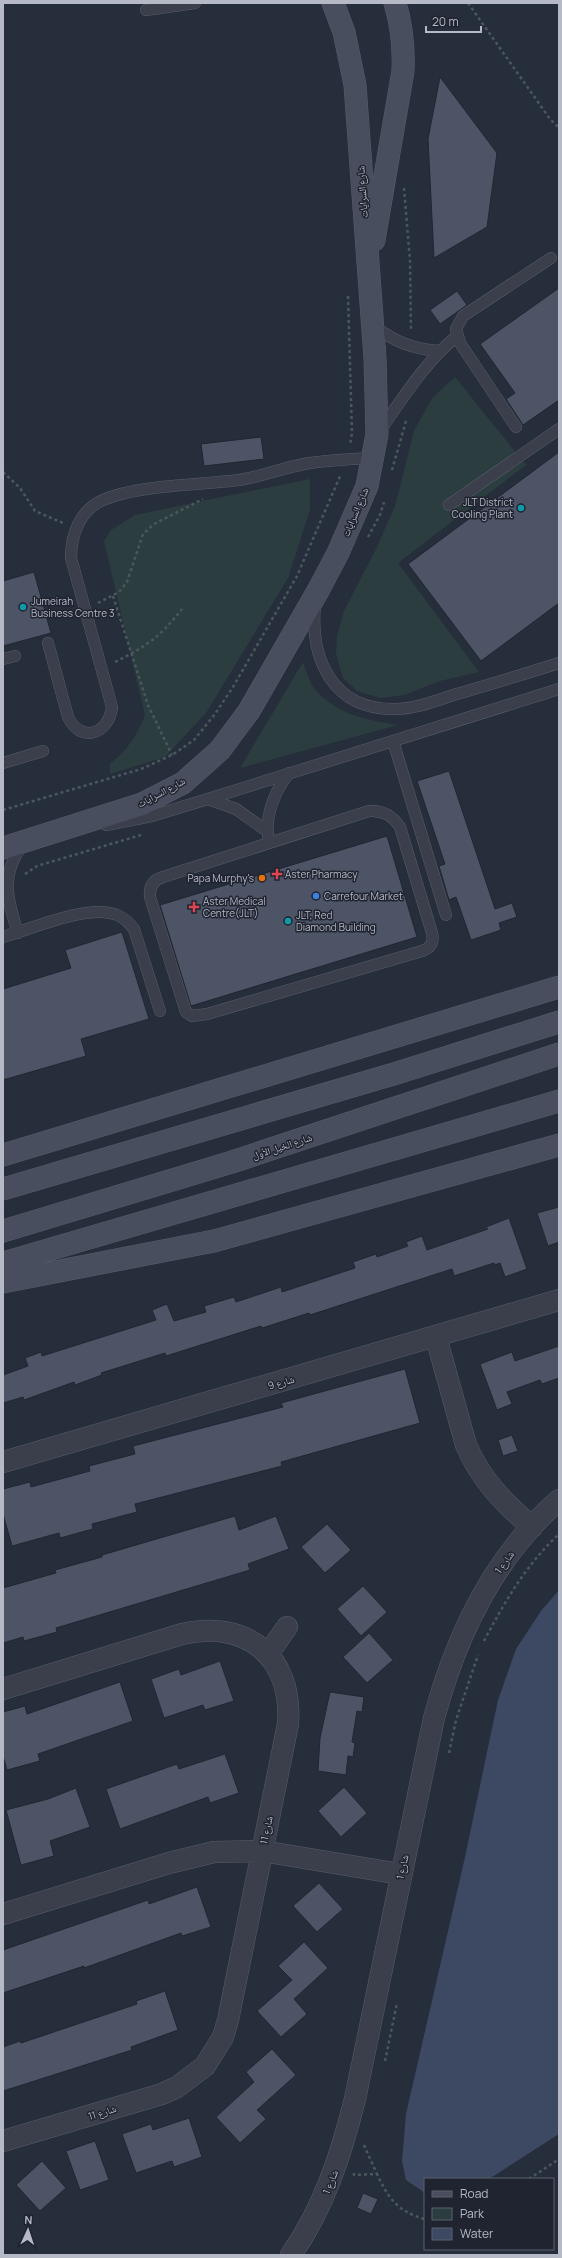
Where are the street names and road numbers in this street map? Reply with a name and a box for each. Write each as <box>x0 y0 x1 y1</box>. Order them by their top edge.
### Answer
street label: شارع السرايات <box>353 165 371 219</box>
street label: شارع السرايات <box>338 485 372 539</box>
street label: شارع السرايات <box>135 773 188 810</box>
street label: شارع الخيل الأول <box>250 1130 314 1162</box>
street label: شارع 9 <box>266 1371 296 1392</box>
street label: شارع 1 <box>491 1547 517 1576</box>
street label: شارع 11 <box>256 1814 276 1846</box>
street label: شارع 1 <box>393 1853 412 1881</box>
street label: شارع 11 <box>86 2101 118 2123</box>
street label: شارع 1 <box>319 2167 341 2196</box>

